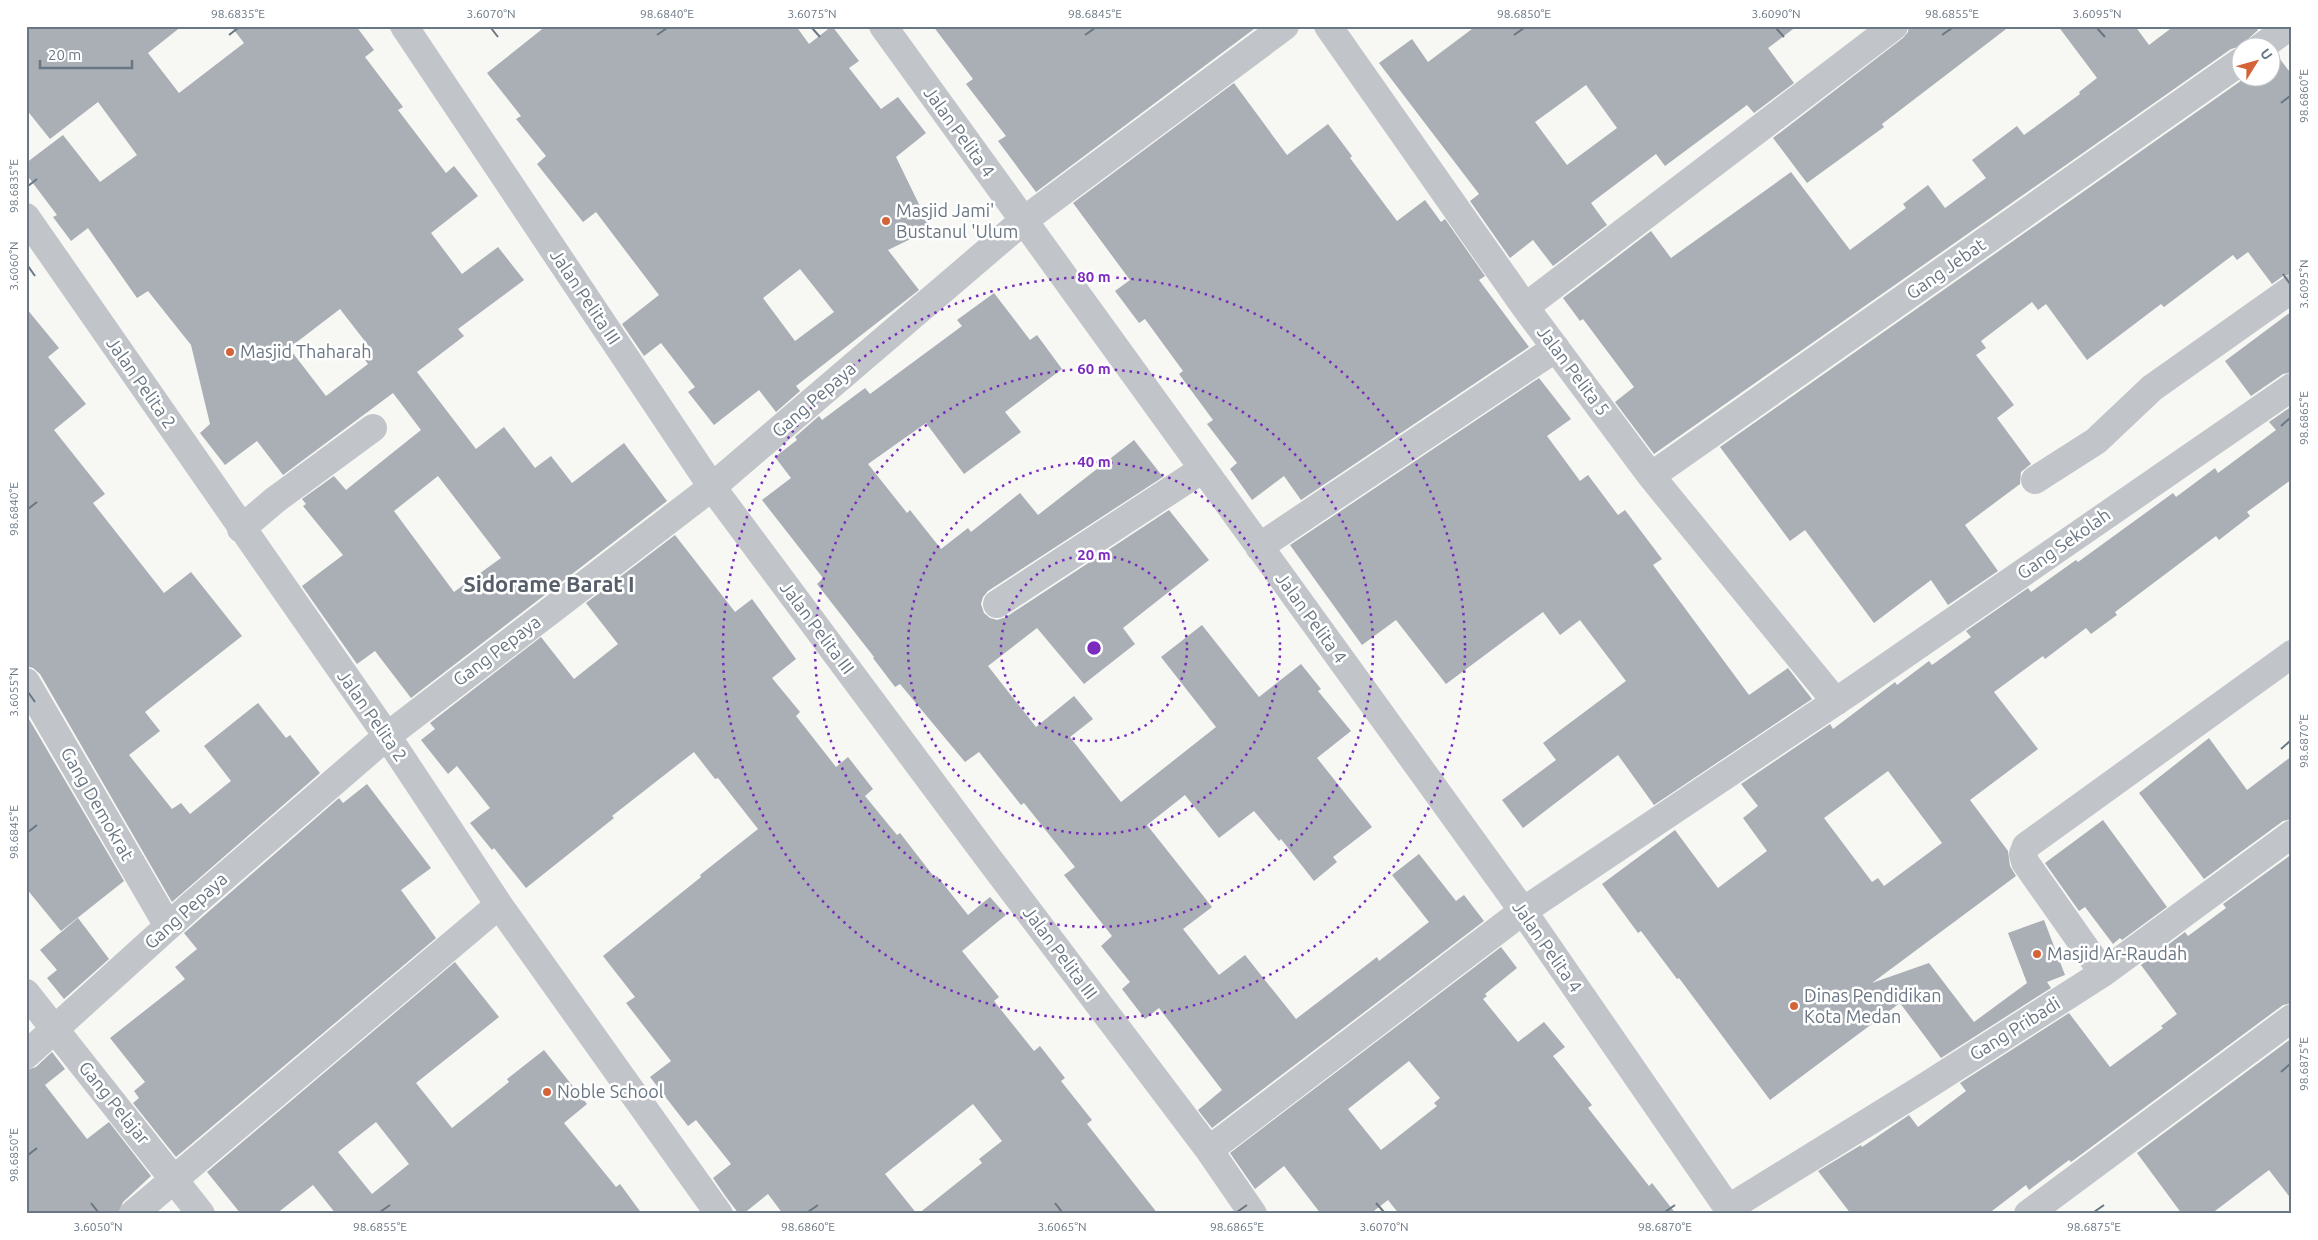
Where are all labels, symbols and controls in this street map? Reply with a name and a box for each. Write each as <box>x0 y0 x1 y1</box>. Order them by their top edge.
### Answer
text: 98.6835°E <box>211 7 265 20</box>
text: 3.6070°N <box>466 7 516 20</box>
text: 98.6840°E <box>640 7 694 20</box>
text: 3.6075°N <box>787 7 837 20</box>
text: 98.6845°E <box>1068 7 1122 20</box>
text: 98.6850°E <box>1497 7 1551 20</box>
text: 3.6090°N <box>1751 7 1801 20</box>
text: 98.6855°E <box>1925 7 1979 20</box>
text: 3.6095°N <box>2072 7 2122 20</box>
scale bar <box>40 38 132 70</box>
north arrow <box>2230 38 2280 88</box>
text: U <box>2257 45 2276 63</box>
text: 20 m <box>48 46 81 63</box>
text: 98.6860°E <box>2297 69 2310 123</box>
street label: Jalan Pelita 4 <box>920 82 999 180</box>
text: 98.6835°E <box>7 159 20 213</box>
place label: Masjid Jami' Bustanul 'Ulum <box>896 200 1018 241</box>
marker: Masjid Jami' Bustanul 'Ulum <box>880 215 892 227</box>
street label: Gang Jebat <box>1902 234 1989 303</box>
text: 3.6060°N <box>7 241 20 291</box>
street label: Jalan Pelita III <box>547 245 625 348</box>
text: 3.6095°N <box>2297 259 2310 309</box>
text: 80 m <box>1077 268 1111 285</box>
street label: Jalan Pelita 5 <box>1534 322 1614 419</box>
street label: Jalan Pelita 2 <box>103 333 181 432</box>
place label: Masjid Thaharah <box>240 341 372 361</box>
marker: Masjid Thaharah <box>224 346 236 358</box>
street label: Gang Pepaya <box>768 358 859 441</box>
text: 60 m <box>1077 360 1111 377</box>
text: 98.6865°E <box>2297 391 2310 445</box>
text: 40 m <box>1077 453 1111 470</box>
text: 98.6840°E <box>7 482 20 536</box>
street label: Gang Sekolah <box>2013 504 2114 583</box>
text: 20 m <box>1077 546 1111 563</box>
street label: Jalan Pelita 4 <box>1272 568 1351 666</box>
district label: Sidorame Barat I <box>463 571 635 596</box>
street label: Jalan Pelita III <box>777 577 859 677</box>
street label: Gang Pepaya <box>449 611 544 689</box>
centre of rings <box>1085 639 1103 657</box>
street label: Jalan Pelita 2 <box>334 666 412 765</box>
text: 3.6055°N <box>7 667 20 717</box>
text: 98.6870°E <box>2297 714 2310 768</box>
street label: Gang Demokrat <box>57 744 138 863</box>
text: 98.6845°E <box>7 805 20 859</box>
street label: Gang Pepaya <box>140 868 231 952</box>
street label: Jalan Pelita 4 <box>1509 897 1587 996</box>
street label: Jalan Pelita III <box>1020 902 1102 1002</box>
place label: Masjid Ar-Raudah <box>2047 943 2187 963</box>
marker: Masjid Ar-Raudah <box>2031 948 2043 960</box>
place label: Dinas Pendidikan Kota Medan <box>1804 985 1942 1026</box>
street label: Gang Pribadi <box>1966 992 2063 1064</box>
marker: Dinas Pendidikan Kota Medan <box>1788 1000 1800 1012</box>
text: 98.6875°E <box>2297 1037 2310 1091</box>
street label: Gang Pelajar <box>75 1057 154 1148</box>
place label: Noble School <box>557 1081 664 1101</box>
marker: Noble School <box>541 1086 553 1098</box>
text: 98.6850°E <box>7 1128 20 1182</box>
text: 3.6050°N <box>73 1220 123 1233</box>
text: 98.6855°E <box>353 1220 407 1233</box>
text: 98.6860°E <box>781 1220 835 1233</box>
text: 3.6065°N <box>1037 1220 1087 1233</box>
text: 98.6865°E <box>1210 1220 1264 1233</box>
text: 3.6070°N <box>1359 1220 1409 1233</box>
text: 98.6870°E <box>1638 1220 1692 1233</box>
text: 98.6875°E <box>2067 1220 2121 1233</box>

